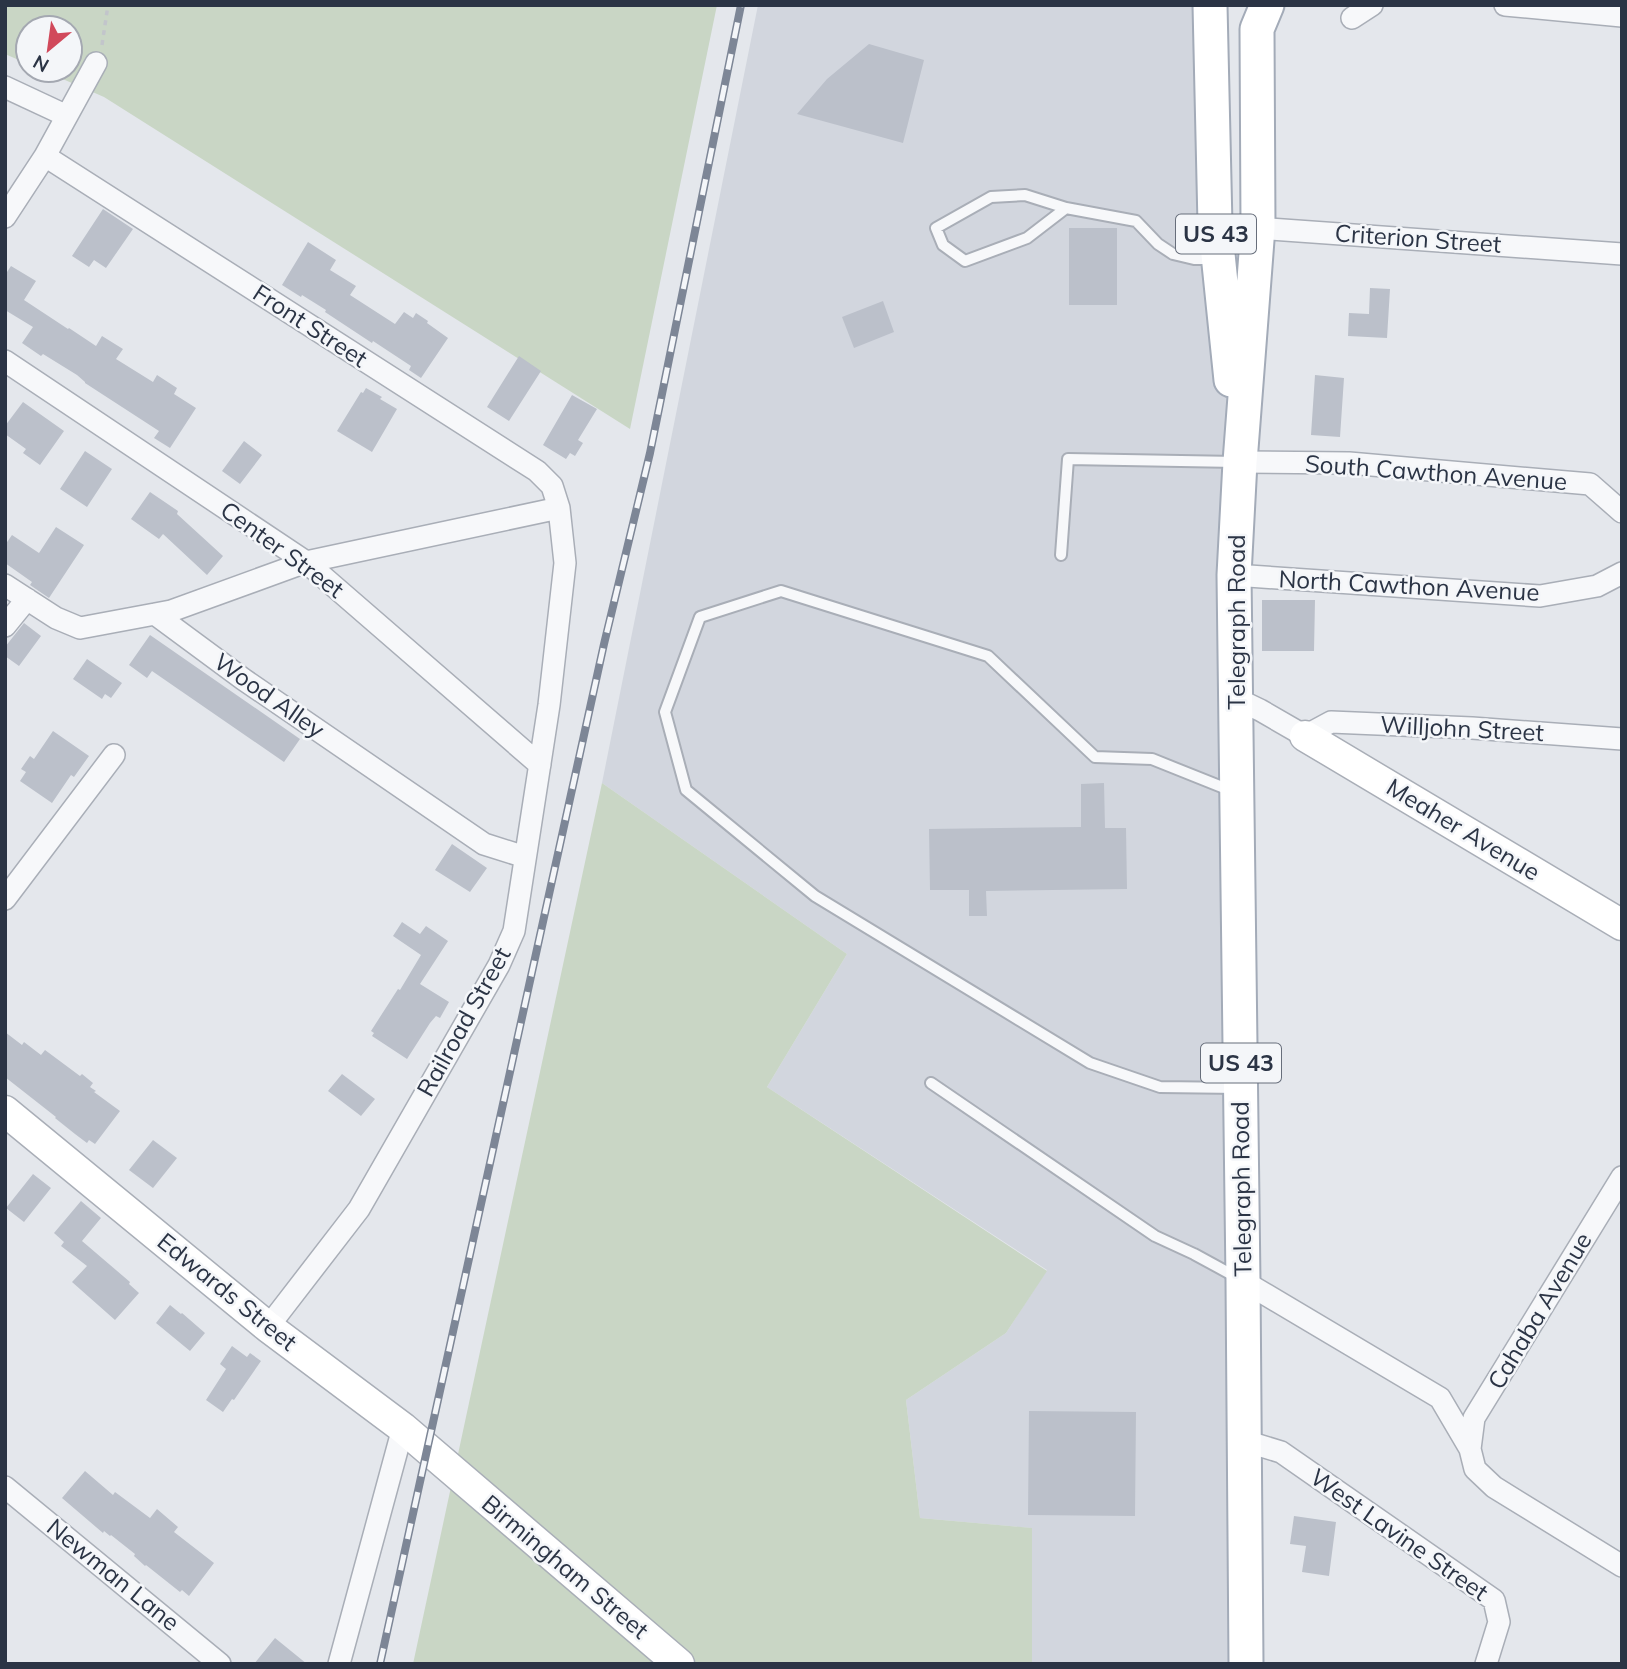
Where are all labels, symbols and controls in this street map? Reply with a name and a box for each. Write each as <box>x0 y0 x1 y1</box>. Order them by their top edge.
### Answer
north arrow <box>14 14 84 84</box>
text: N <box>29 50 53 78</box>
road number: US 43 <box>1176 215 1256 254</box>
street label: Criterion Street <box>1334 217 1502 259</box>
street label: Front Street <box>248 277 373 373</box>
street label: South Cawthon Avenue <box>1304 448 1568 496</box>
street label: Center Street <box>215 494 350 604</box>
street label: Telegraph Road <box>1221 534 1251 710</box>
street label: North Cawthon Avenue <box>1278 563 1540 607</box>
street label: Wood Alley <box>209 646 331 744</box>
street label: Willjohn Street <box>1379 709 1545 747</box>
street label: Meaher Avenue <box>1381 772 1546 887</box>
street label: Railroad Street <box>410 942 517 1101</box>
road number: US 43 <box>1201 1044 1281 1082</box>
street label: Telegraph Road <box>1224 1101 1258 1277</box>
street label: Edwards Street <box>152 1226 303 1357</box>
street label: Cahaba Avenue <box>1481 1227 1598 1394</box>
street label: West Lavine Street <box>1305 1462 1494 1607</box>
street label: Birmingham Street <box>476 1488 655 1645</box>
street label: Newman Lane <box>41 1512 186 1637</box>

